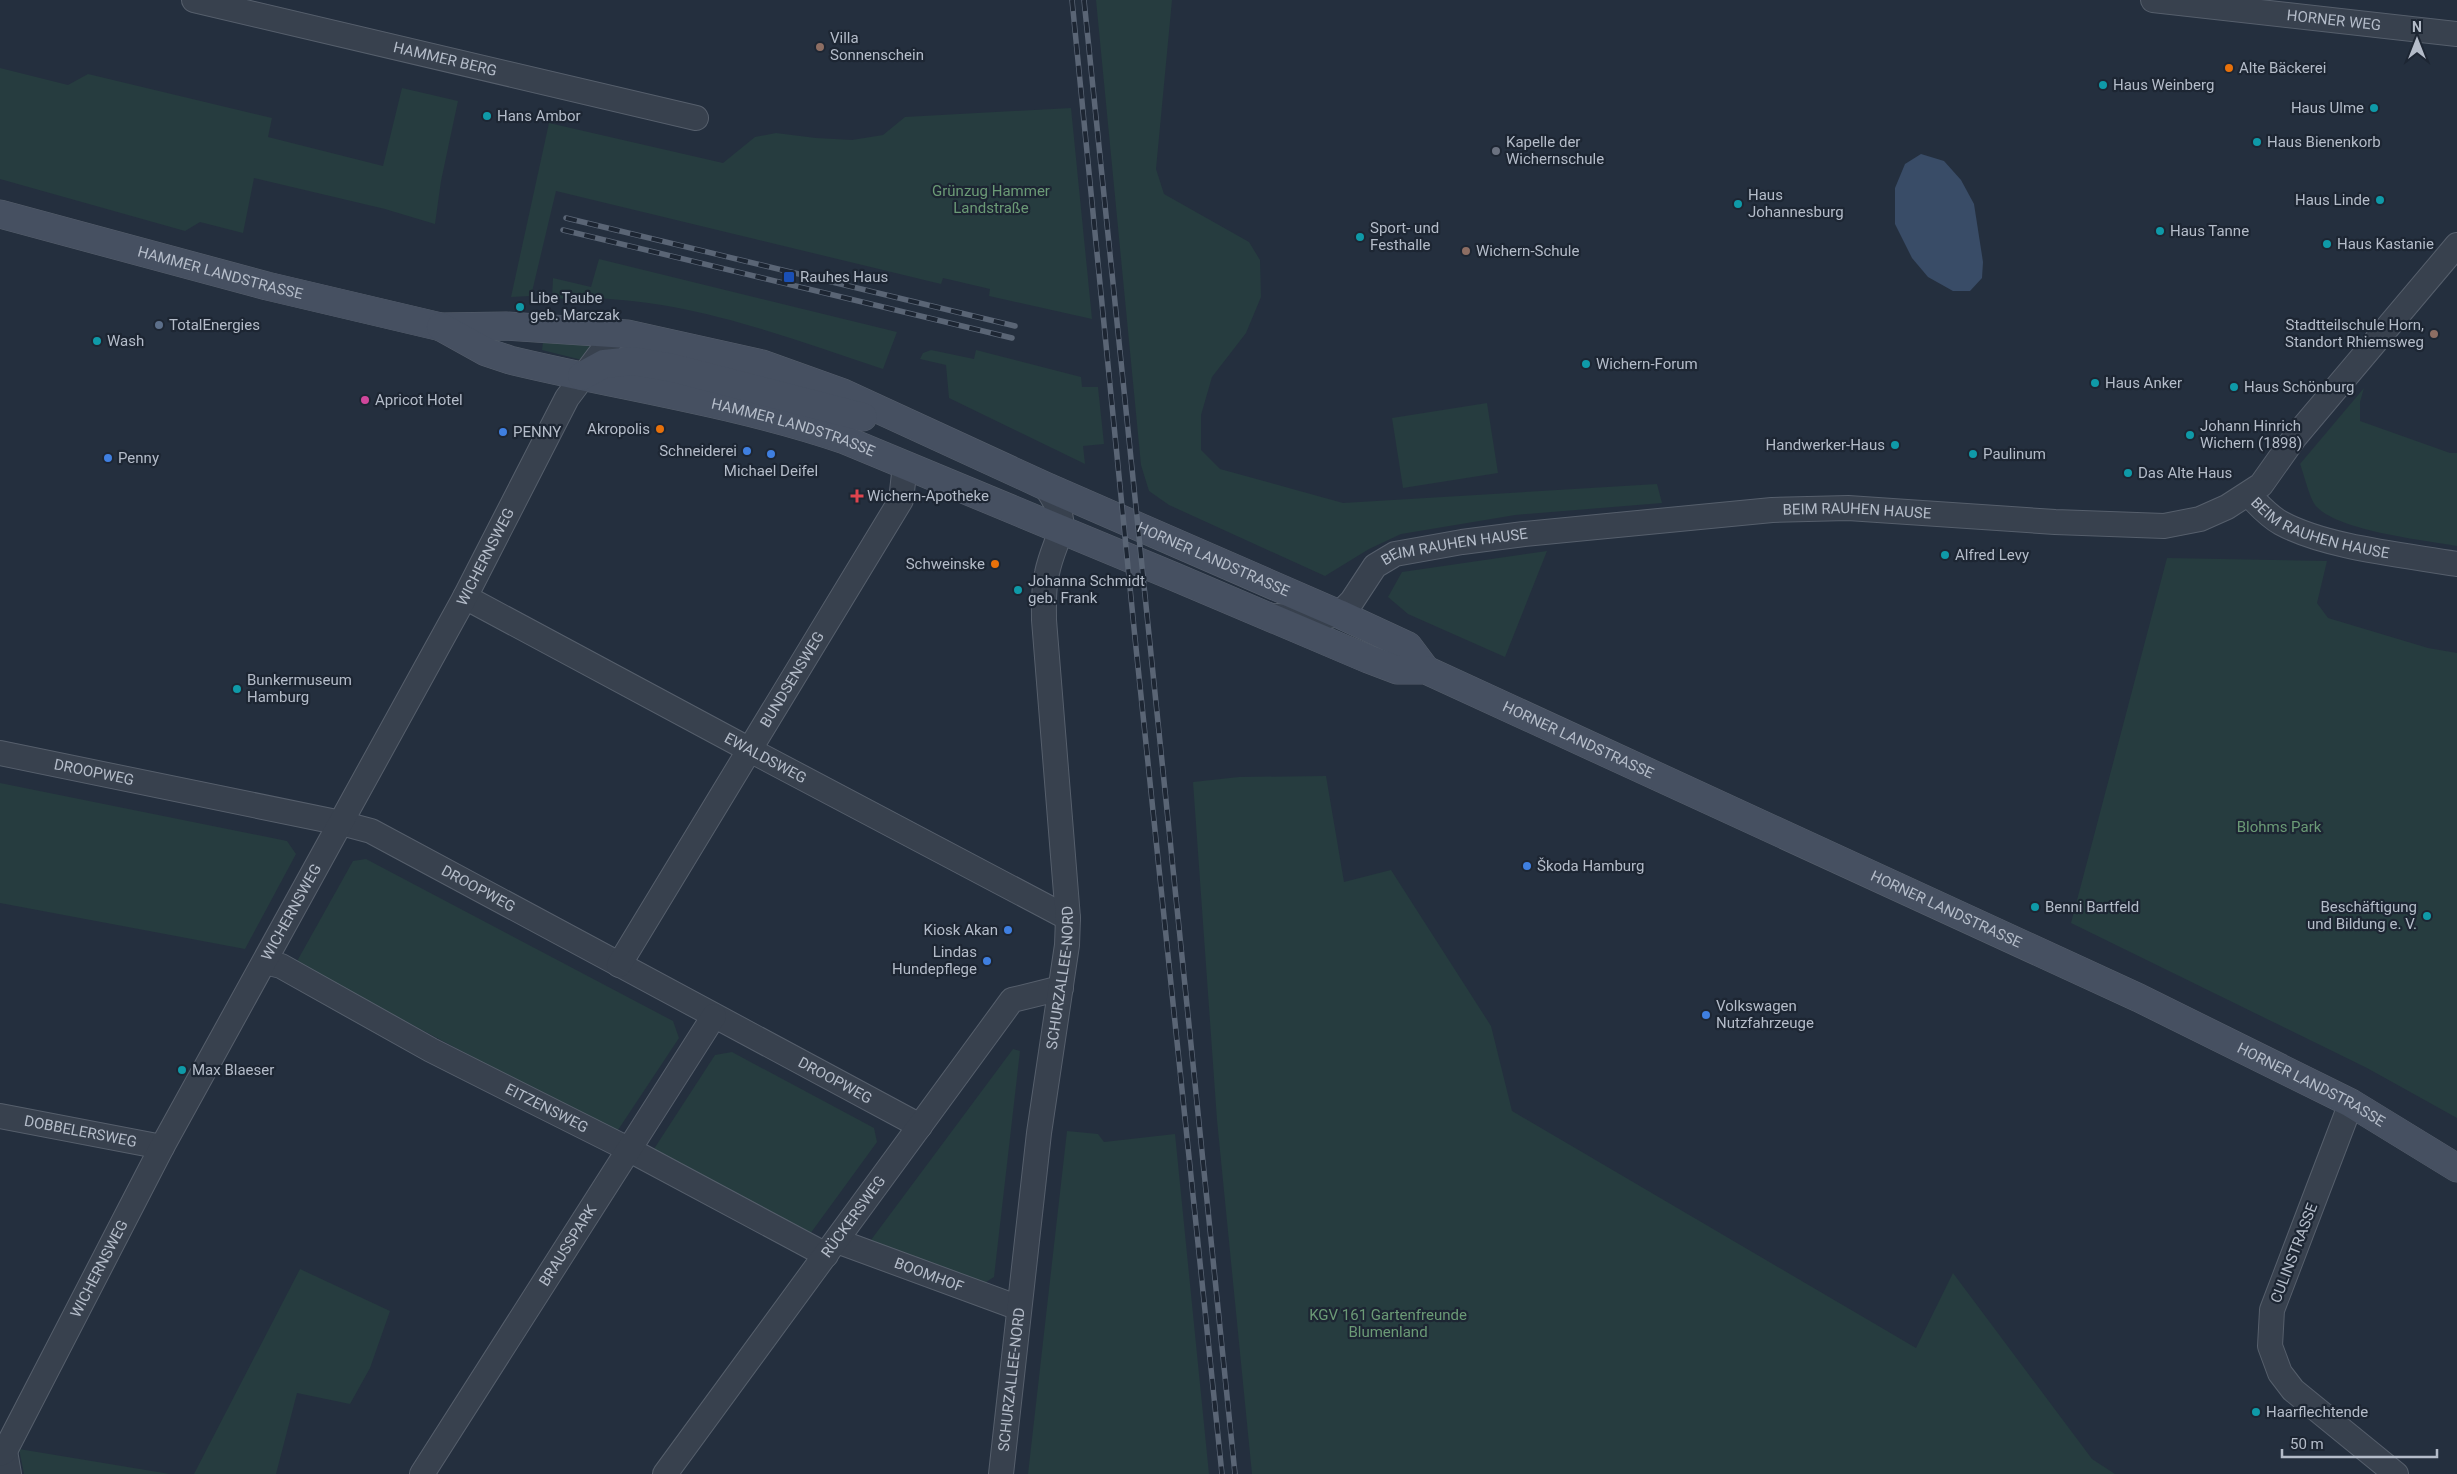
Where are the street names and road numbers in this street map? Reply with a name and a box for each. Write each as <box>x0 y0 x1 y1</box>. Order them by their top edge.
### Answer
street label: HORNER WEG <box>2286 6 2382 34</box>
street label: HAMMER BERG <box>392 38 499 80</box>
street label: HAMMER LANDSTRASSE <box>136 243 305 303</box>
street label: HAMMER LANDSTRASSE <box>710 395 878 461</box>
street label: BEIM RAUHEN HAUSE <box>2247 493 2391 562</box>
street label: BEIM RAUHEN HAUSE <box>1782 499 1932 523</box>
street label: WICHERNSWEG <box>453 505 518 609</box>
street label: HORNER LANDSTRASSE <box>1135 518 1293 601</box>
street label: BEIM RAUHEN HAUSE <box>1378 525 1529 569</box>
street label: BUNDSENSWEG <box>756 628 828 731</box>
street label: HORNER LANDSTRASSE <box>1500 698 1657 783</box>
street label: EWALDSWEG <box>721 729 810 787</box>
street label: DROOPWEG <box>52 755 136 789</box>
street label: WICHERNSWEG <box>258 861 325 964</box>
street label: DROOPWEG <box>438 862 518 916</box>
street label: HORNER LANDSTRASSE <box>1868 867 2025 952</box>
street label: SCHURZALLEE-NORD <box>1043 905 1077 1051</box>
street label: HORNER LANDSTRASSE <box>2234 1039 2389 1131</box>
street label: DROOPWEG <box>795 1053 875 1108</box>
street label: EITZENSWEG <box>502 1080 591 1137</box>
street label: DOBBELERSWEG <box>23 1112 138 1151</box>
street label: RÜCKERSWEG <box>818 1172 889 1261</box>
street label: CULINSTRASSE <box>2267 1200 2321 1306</box>
street label: BRAUSSPARK <box>535 1201 601 1289</box>
street label: WICHERNSWEG <box>67 1217 132 1321</box>
street label: BOOMHOF <box>892 1254 966 1296</box>
street label: SCHURZALLEE-NORD <box>995 1307 1028 1453</box>

